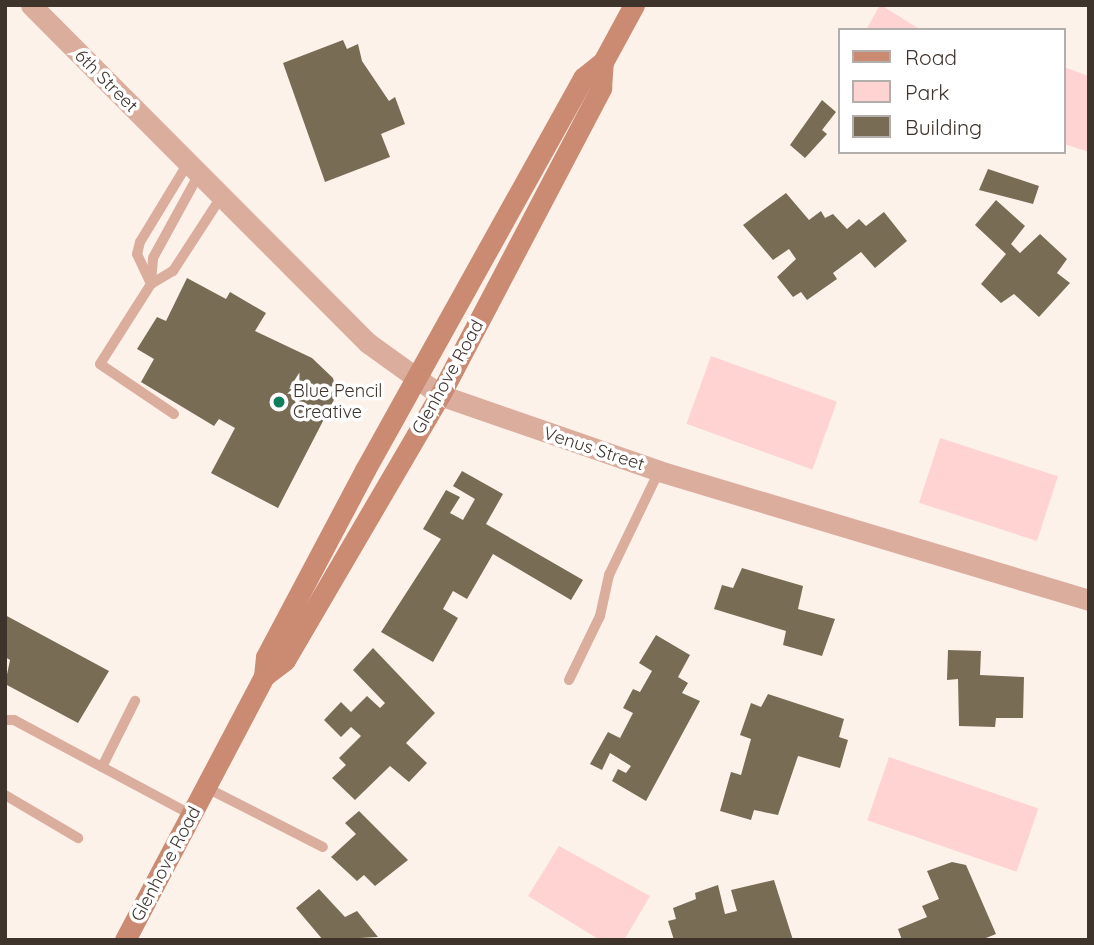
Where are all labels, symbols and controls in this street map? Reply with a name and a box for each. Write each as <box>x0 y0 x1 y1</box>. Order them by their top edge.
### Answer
legend <box>838 28 1066 154</box>
text: Road <box>905 44 957 70</box>
street label: 6th Street <box>70 45 142 117</box>
text: Park <box>905 79 949 105</box>
text: Building <box>905 114 982 140</box>
street label: Glenhove Road <box>408 316 488 438</box>
place label: Blue Pencil Creative <box>293 381 382 424</box>
marker: Blue Pencil Creative <box>271 394 287 410</box>
street label: Venus Street <box>541 423 647 475</box>
street label: Glenhove Road <box>127 803 205 925</box>

